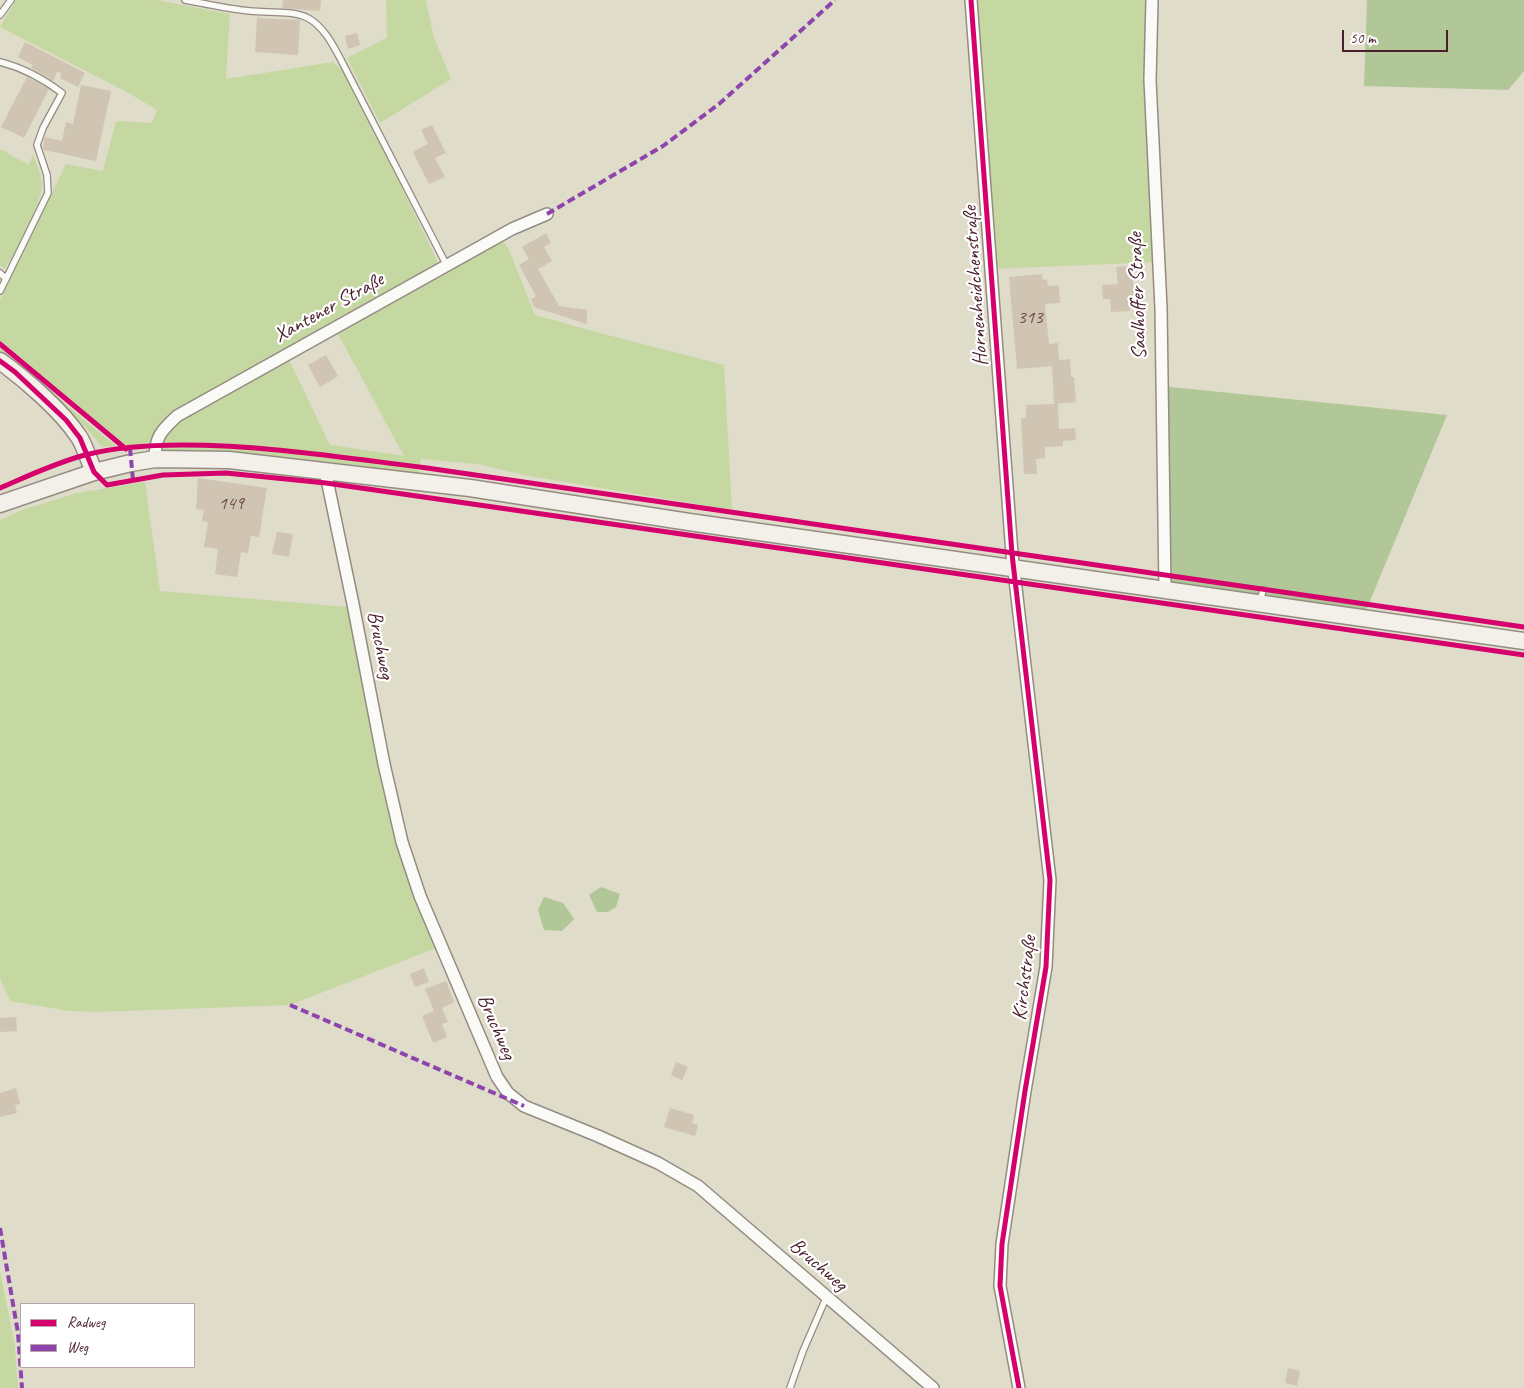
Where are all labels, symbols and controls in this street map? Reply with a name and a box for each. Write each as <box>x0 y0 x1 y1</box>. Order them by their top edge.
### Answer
scale bar <box>1344 20 1450 52</box>
text: 50 m <box>1350 29 1376 48</box>
street label: Hornenheidchenstraße <box>958 205 994 367</box>
street label: Saalhoffer Straße <box>1123 232 1153 360</box>
street label: Xantener Straße <box>270 267 388 349</box>
house number: 313 <box>1017 307 1043 329</box>
house number: 149 <box>218 493 244 515</box>
street label: Bruchweg <box>361 609 399 681</box>
street label: Kirchstraße <box>1007 934 1043 1022</box>
street label: Bruchweg <box>471 991 521 1063</box>
street label: Bruchweg <box>784 1233 852 1297</box>
legend <box>20 1303 195 1368</box>
text: Radweg <box>67 1313 105 1332</box>
text: Weg <box>67 1338 88 1357</box>

